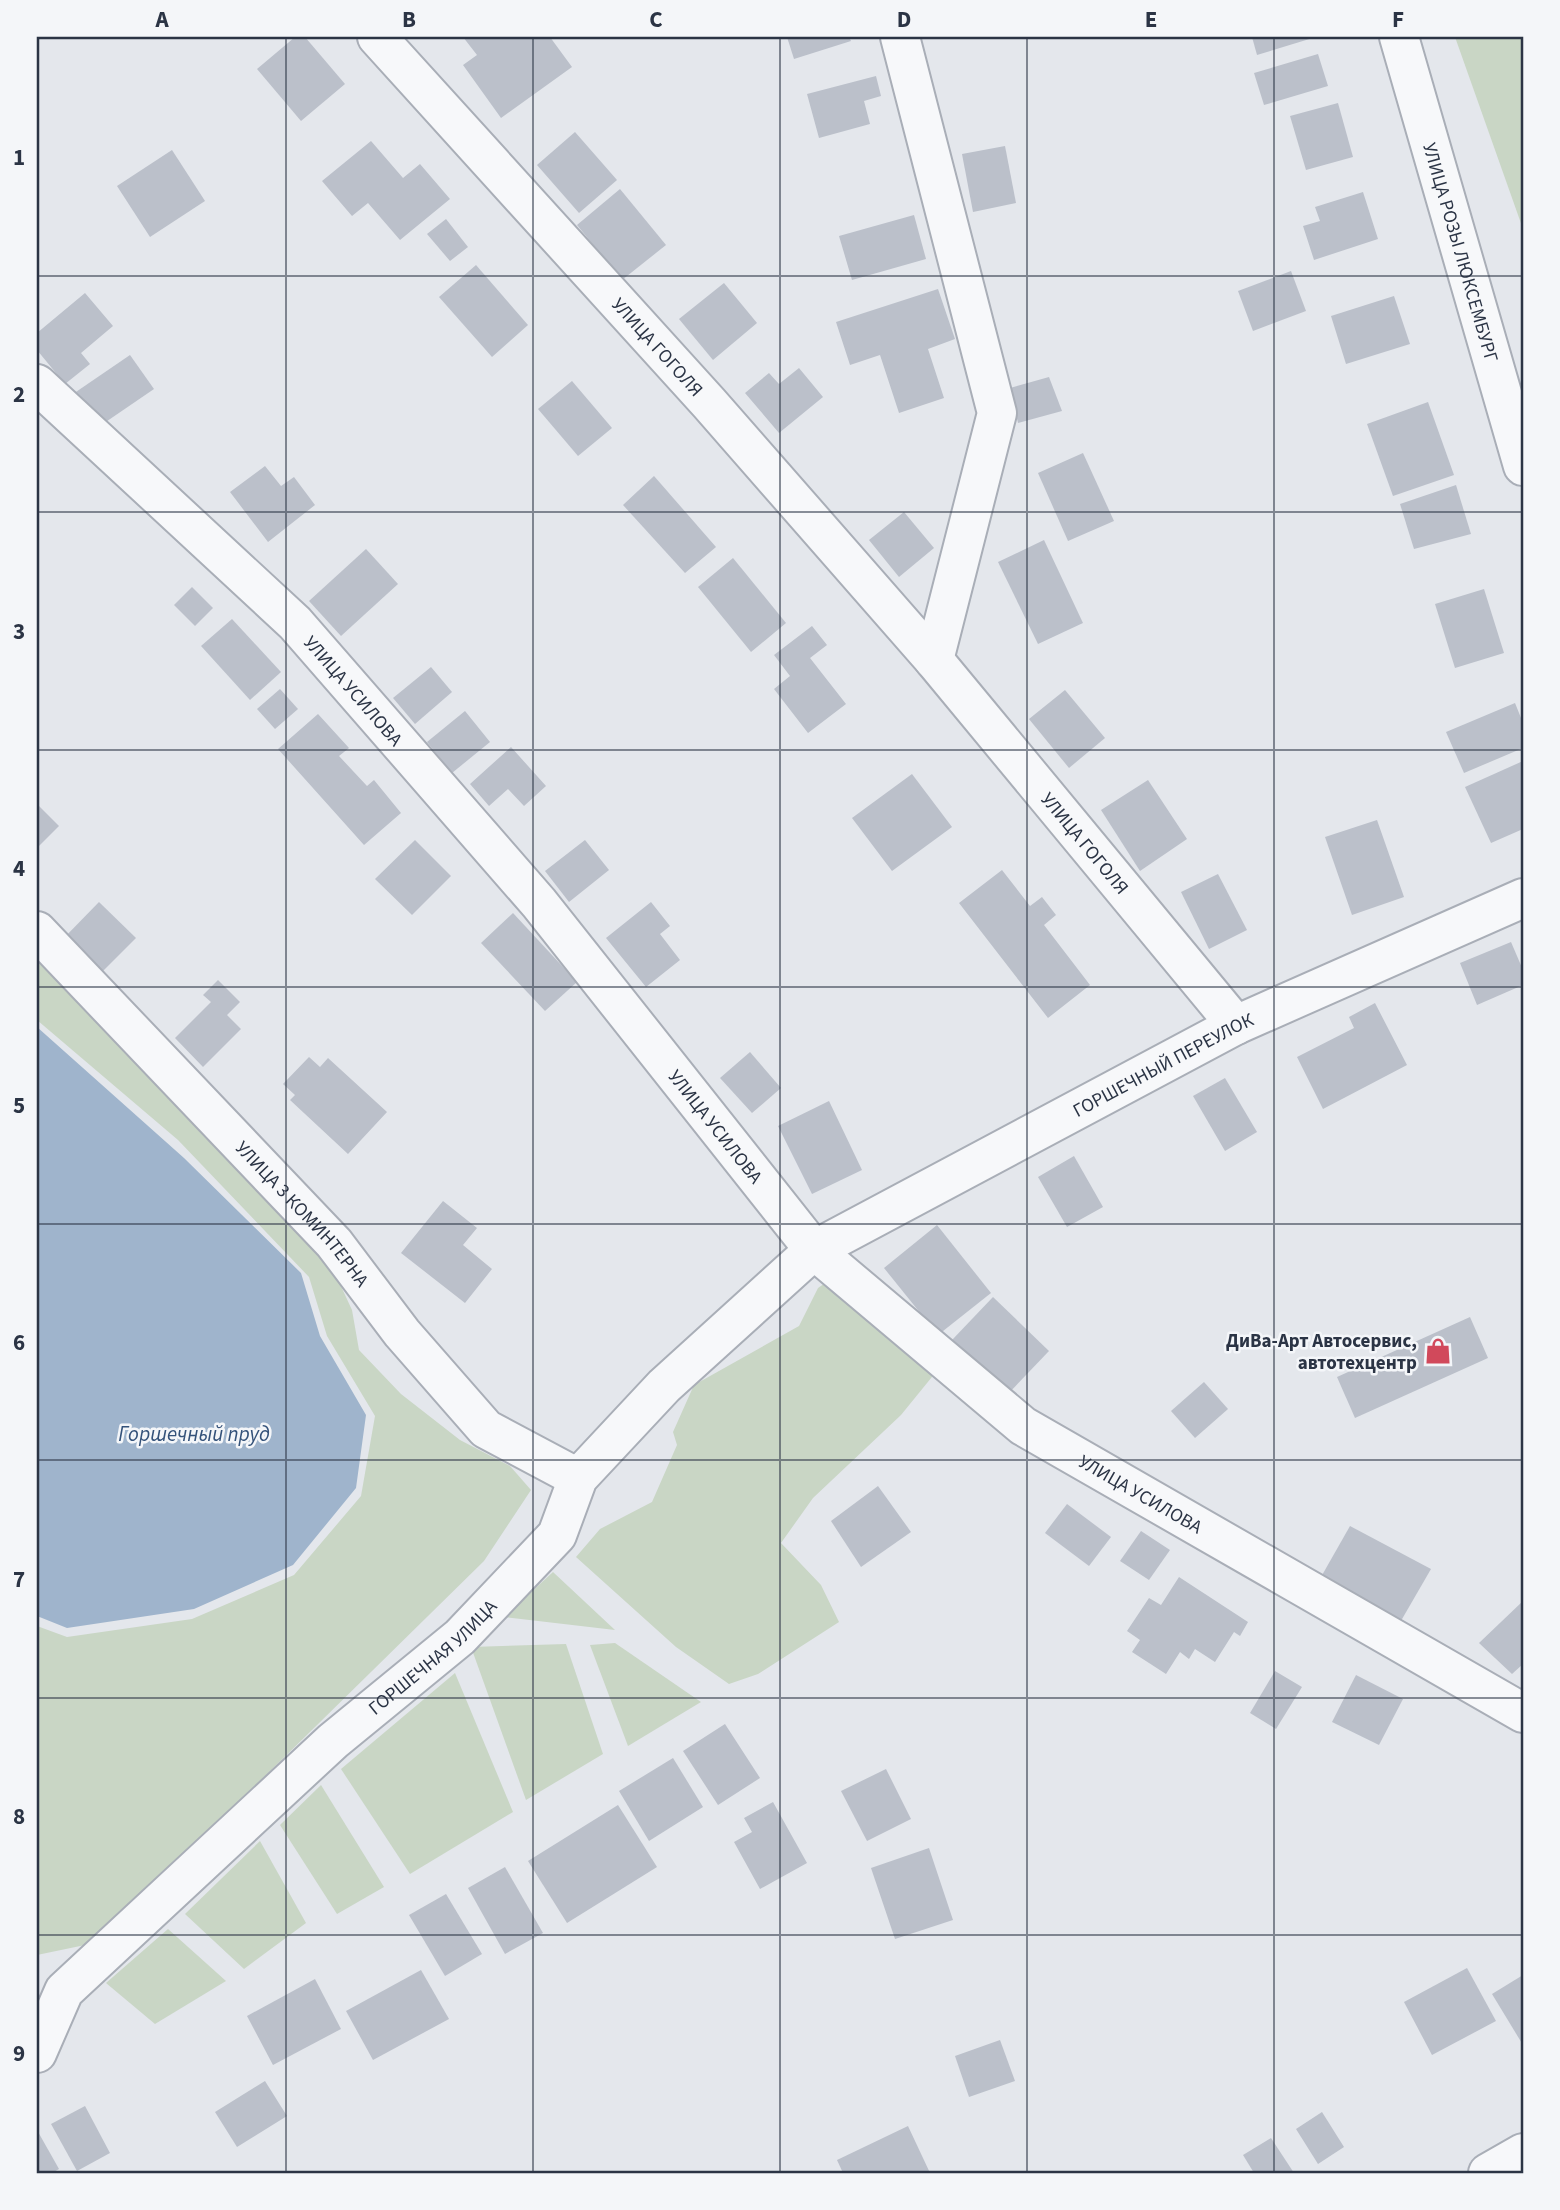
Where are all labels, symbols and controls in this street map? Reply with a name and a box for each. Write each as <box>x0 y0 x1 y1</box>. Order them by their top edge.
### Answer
text: A <box>154 3 169 36</box>
text: B <box>402 3 416 36</box>
text: C <box>649 3 663 36</box>
text: D <box>897 3 911 36</box>
text: E <box>1145 3 1157 36</box>
text: F <box>1392 3 1404 36</box>
street label: УЛИЦА РОЗЫ ЛЮКСЕМБУРГ <box>1415 140 1504 366</box>
text: 1 <box>13 141 25 174</box>
street label: УЛИЦА ГОГОЛЯ <box>605 292 709 403</box>
text: 2 <box>13 378 25 411</box>
text: 3 <box>13 615 25 648</box>
street label: УЛИЦА УСИЛОВА <box>297 630 409 753</box>
street label: УЛИЦА ГОГОЛЯ <box>1034 787 1134 901</box>
text: 4 <box>13 852 25 885</box>
street label: ГОРШЕЧНЫЙ ПЕРЕУЛОК <box>1068 1007 1258 1125</box>
street label: УЛИЦА УСИЛОВА <box>661 1065 769 1190</box>
text: 5 <box>13 1089 25 1122</box>
street label: УЛИЦА 3 КОМИНТЕРНА <box>229 1135 375 1294</box>
text: 6 <box>13 1326 25 1359</box>
place label: ДиВа-Арт Автосервис, автотехцентр <box>1226 1328 1417 1377</box>
shop icon: ДиВа-Арт Автосервис, автотехцентр <box>1423 1336 1453 1366</box>
water label: Горшечный пруд <box>118 1419 270 1449</box>
street label: УЛИЦА УСИЛОВА <box>1073 1449 1208 1542</box>
text: 7 <box>13 1563 25 1596</box>
street label: ГОРШЕЧНАЯ УЛИЦА <box>363 1594 504 1722</box>
text: 8 <box>13 1800 25 1833</box>
text: 9 <box>13 2037 25 2070</box>

